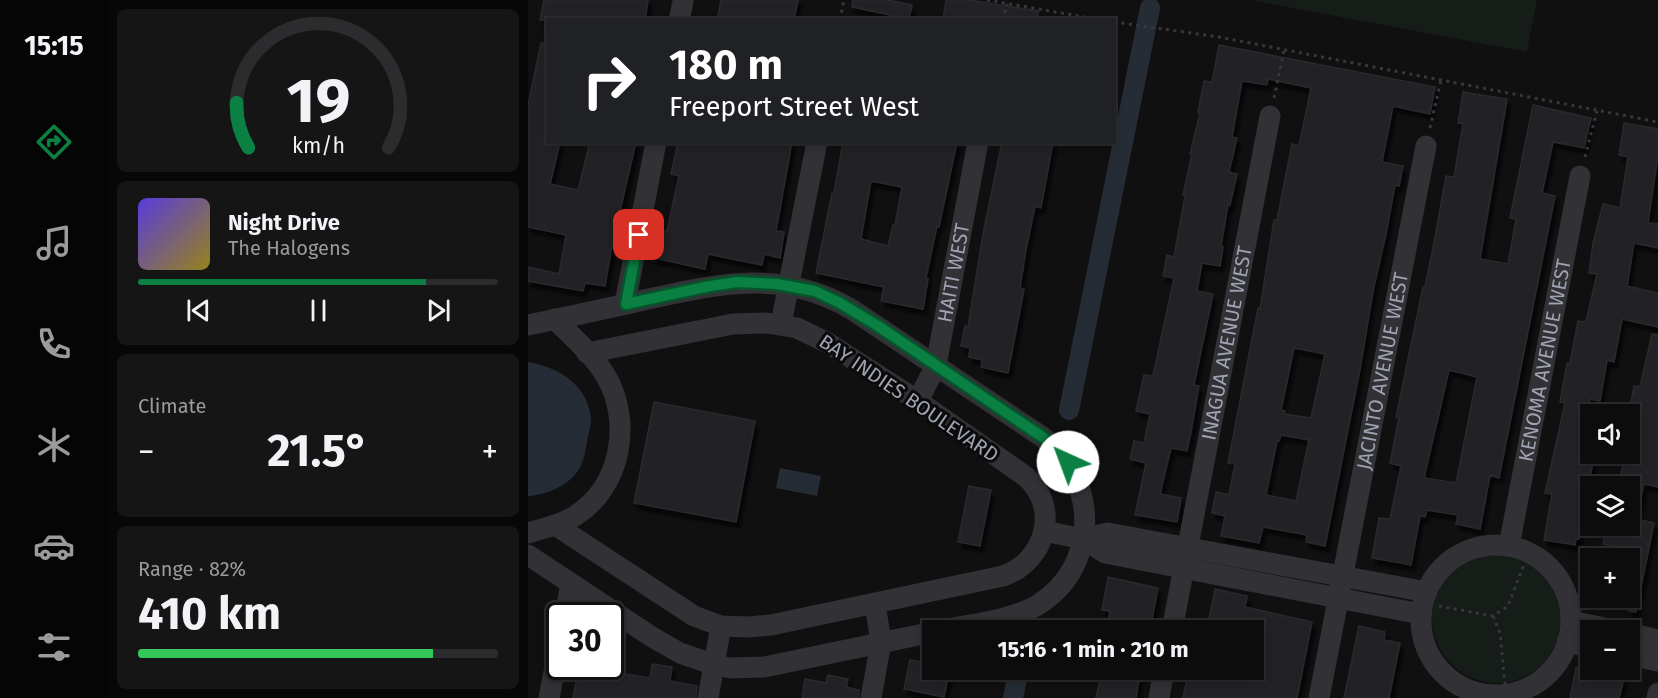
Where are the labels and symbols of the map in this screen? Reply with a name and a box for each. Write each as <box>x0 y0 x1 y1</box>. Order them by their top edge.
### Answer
pin <box>613 209 664 260</box>
street label: HAITI WEST <box>932 221 975 324</box>
street label: INAGUA AVENUE WEST <box>1196 243 1257 442</box>
street label: KENOMA AVENUE WEST <box>1513 256 1576 464</box>
street label: JACINTO AVENUE WEST <box>1351 270 1413 472</box>
street label: BAY INDIES BOULEVARD <box>815 329 1003 467</box>
position arrow <box>1036 430 1100 494</box>
speed limit sign: 30 <box>546 602 624 680</box>

